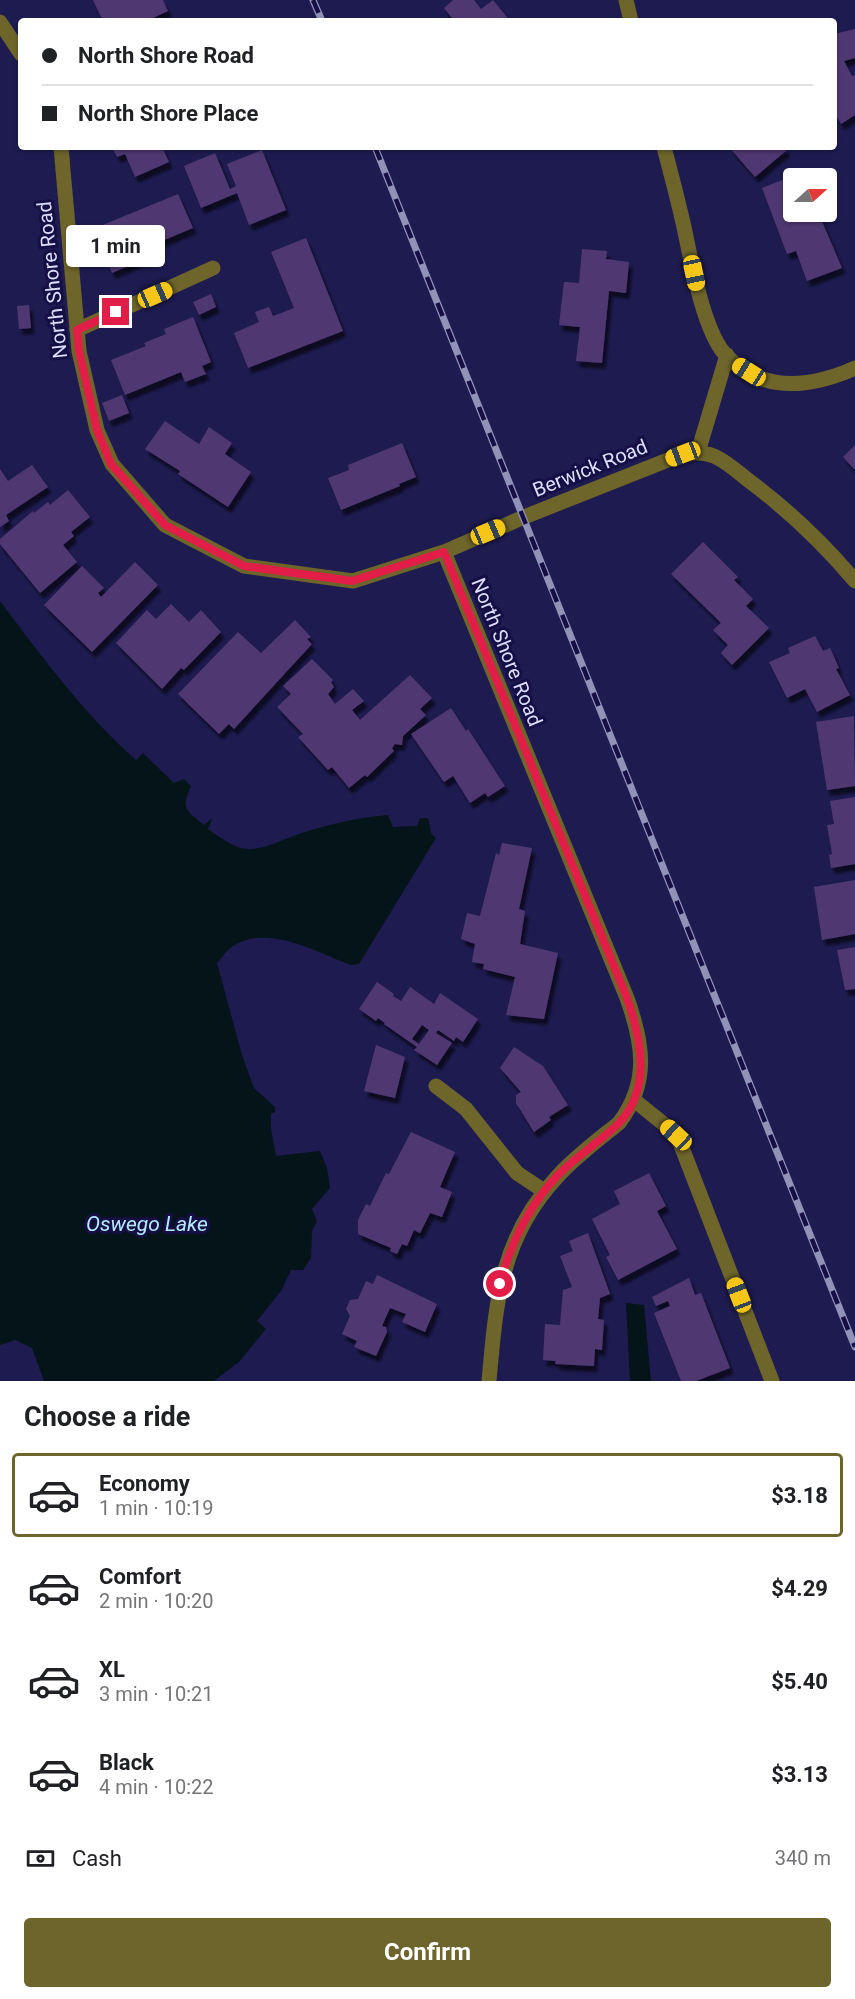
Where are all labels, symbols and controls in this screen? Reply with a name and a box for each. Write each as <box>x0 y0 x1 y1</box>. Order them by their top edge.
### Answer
text: North Shore Road <box>78 43 254 68</box>
text: North Shore Place <box>78 101 258 126</box>
north arrow <box>783 168 837 222</box>
map controls <box>783 168 837 222</box>
street label: North Shore Road <box>32 200 72 360</box>
callout: 1 min <box>66 225 166 267</box>
text: 1 min <box>90 234 141 258</box>
car <box>681 254 707 292</box>
car <box>135 279 175 311</box>
route end <box>102 298 129 325</box>
car <box>729 355 769 389</box>
street label: Berwick Road <box>529 434 651 502</box>
car <box>663 439 703 469</box>
car <box>468 517 508 547</box>
street label: North Shore Road <box>466 574 548 730</box>
car <box>657 1116 695 1154</box>
water label: Oswego Lake <box>86 1212 208 1236</box>
route start <box>486 1270 513 1297</box>
car <box>724 1275 754 1315</box>
text: Choose a ride <box>24 1401 190 1433</box>
icon: car <box>27 1468 81 1522</box>
text: Economy <box>99 1471 190 1496</box>
text: $3.18 <box>771 1483 828 1508</box>
text: 1 min · 10:19 <box>99 1496 214 1520</box>
icon: car <box>27 1561 81 1615</box>
text: Comfort <box>99 1564 181 1589</box>
text: $4.29 <box>771 1576 828 1601</box>
text: 2 min · 10:20 <box>99 1589 214 1613</box>
icon: car <box>27 1654 81 1708</box>
text: XL <box>99 1657 125 1682</box>
text: $5.40 <box>771 1669 828 1694</box>
text: 3 min · 10:21 <box>99 1682 214 1706</box>
icon: car <box>27 1747 81 1801</box>
text: Black <box>99 1750 154 1775</box>
text: $3.13 <box>771 1762 828 1787</box>
text: 4 min · 10:22 <box>99 1775 214 1799</box>
icon: cash <box>24 1842 57 1875</box>
text: Cash <box>72 1846 122 1871</box>
text: 340 m <box>775 1846 831 1870</box>
button: Confirm <box>24 1918 831 1987</box>

